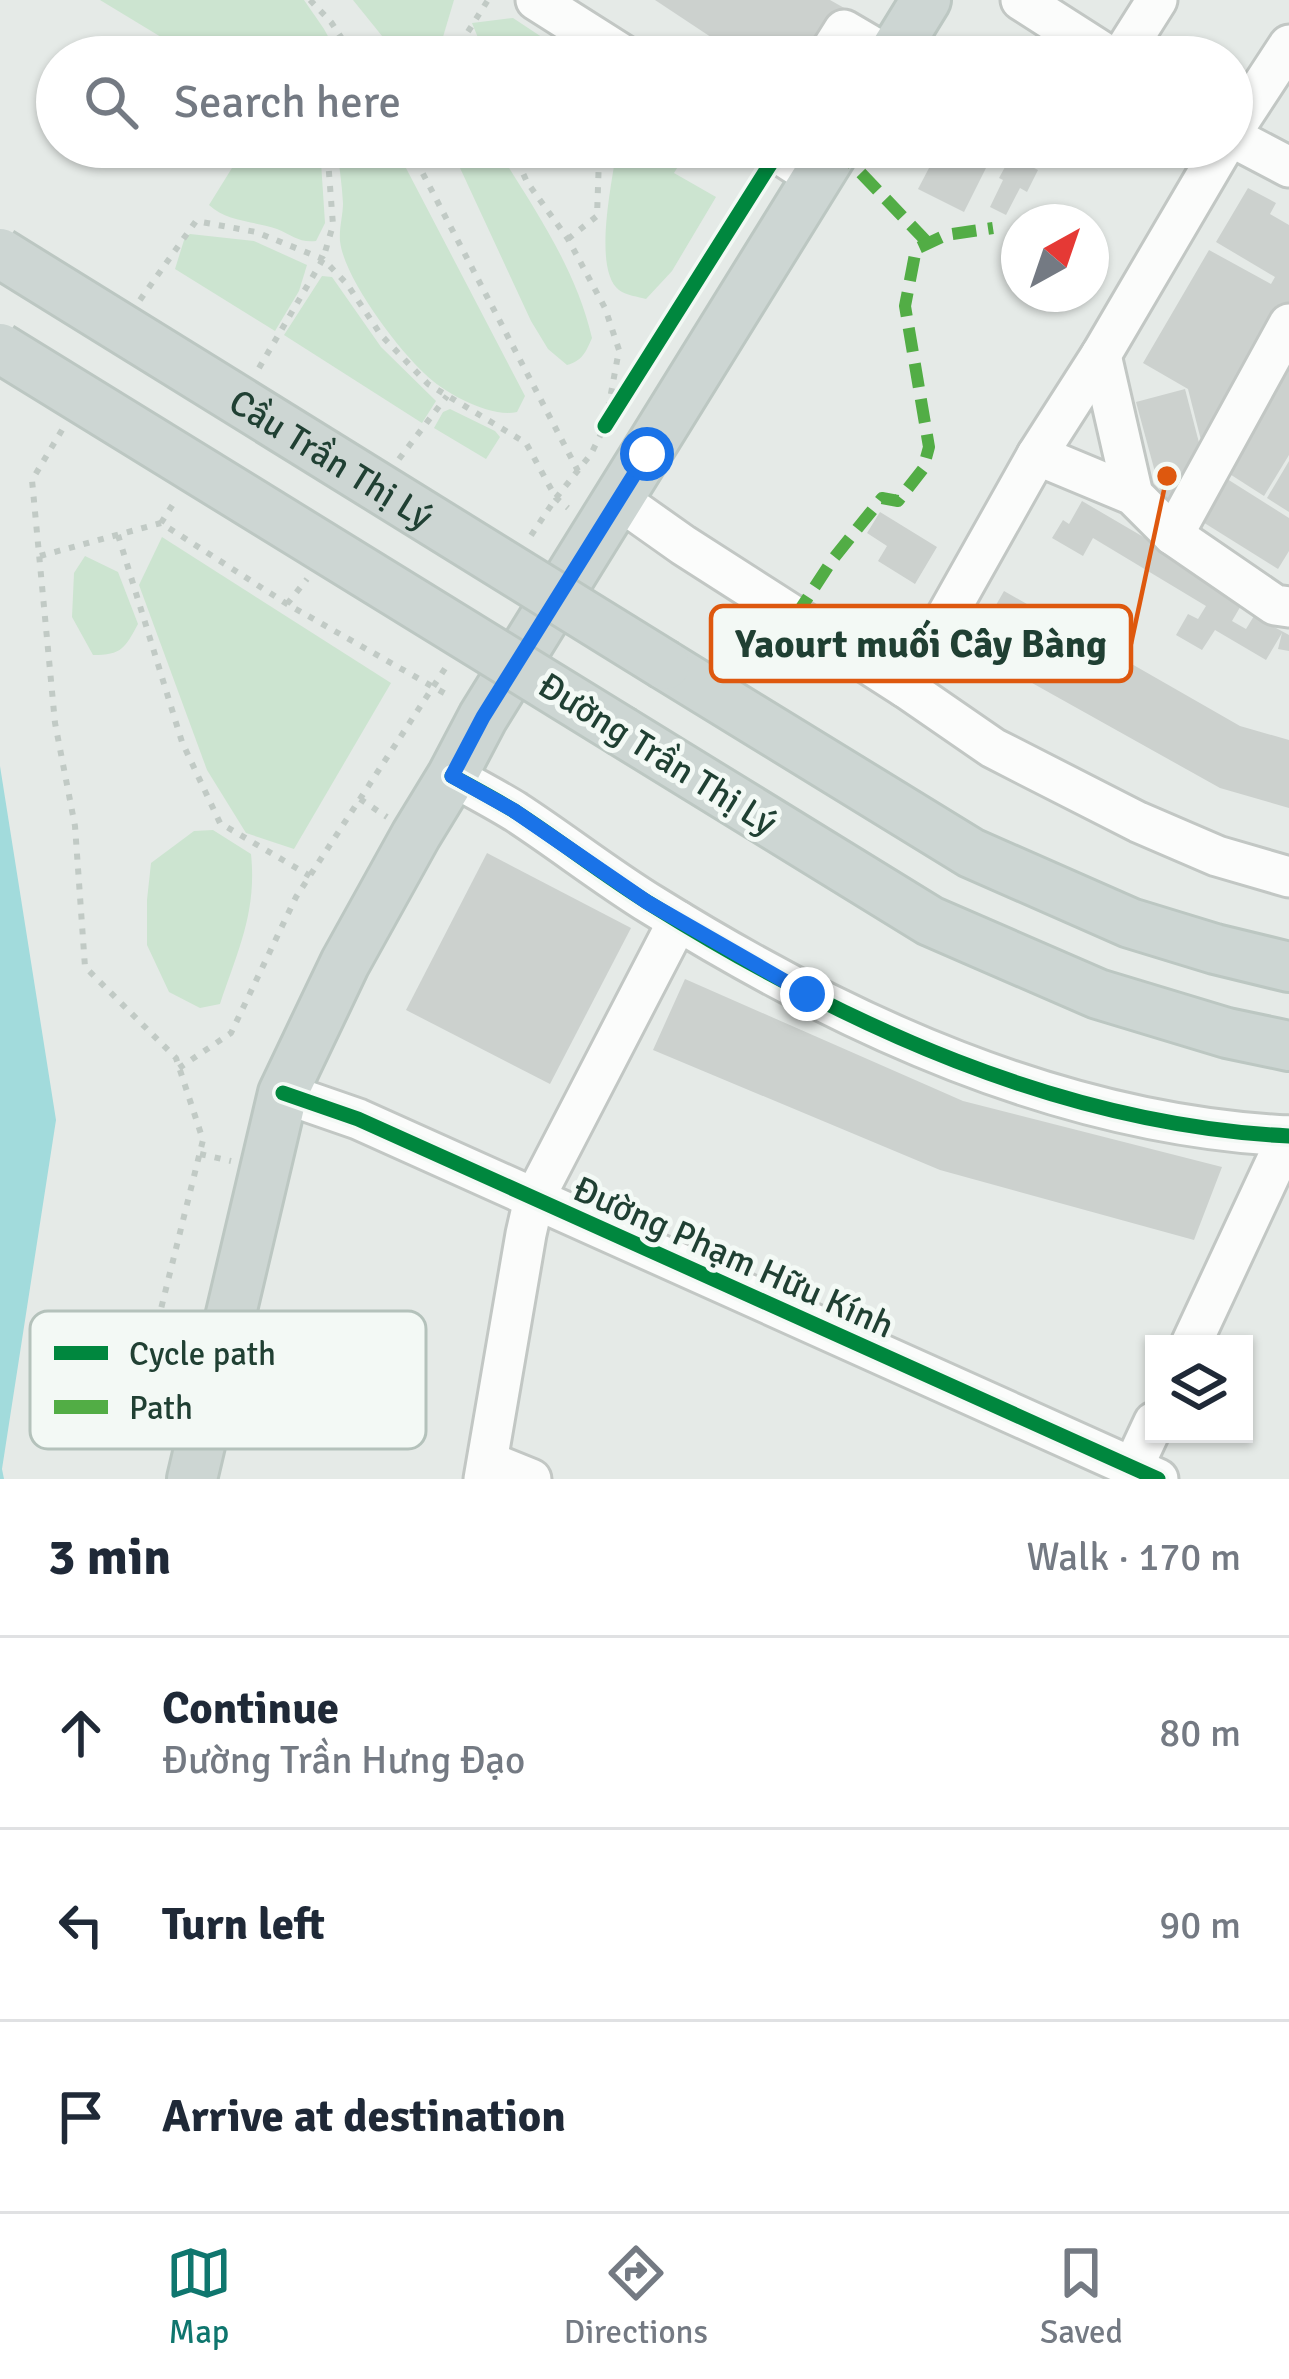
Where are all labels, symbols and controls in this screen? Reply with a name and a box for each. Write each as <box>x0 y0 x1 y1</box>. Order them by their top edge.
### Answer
search box <box>36 36 1253 168</box>
icon: search <box>78 69 144 135</box>
text: Search here <box>174 75 401 130</box>
north arrow <box>1001 204 1109 312</box>
street label: Cầu Trần Thị Lý <box>221 380 441 540</box>
route start <box>620 427 674 481</box>
callout: Yaourt muối Cây Bàng <box>711 606 1131 681</box>
text: Yaourt muối Cây Bàng <box>734 619 1107 668</box>
street label: Đường Trần Thị Lý <box>530 663 785 846</box>
route end <box>780 967 834 1021</box>
street label: Đường Phạm Hữu Kính <box>566 1166 901 1348</box>
legend <box>30 1311 426 1449</box>
text: Cycle path <box>129 1334 276 1375</box>
map controls <box>1145 1335 1253 1443</box>
button: layers <box>1145 1335 1253 1443</box>
text: Path <box>129 1388 193 1429</box>
text: 3 min <box>48 1526 171 1589</box>
text: Walk · 170 m <box>1027 1533 1241 1581</box>
text: Continue <box>162 1681 339 1736</box>
icon: ahead <box>48 1700 114 1766</box>
text: 80 m <box>1159 1709 1241 1757</box>
text: Đường Trần Hưng Đạo <box>162 1736 525 1784</box>
icon: left <box>48 1892 114 1958</box>
text: Turn left <box>162 1897 325 1952</box>
text: 90 m <box>1159 1901 1241 1949</box>
icon: arrive <box>48 2084 114 2150</box>
text: Arrive at destination <box>162 2089 566 2144</box>
tab: Map <box>166 2240 232 2353</box>
tab: Directions <box>564 2240 708 2353</box>
tab: Saved <box>1040 2240 1123 2353</box>

